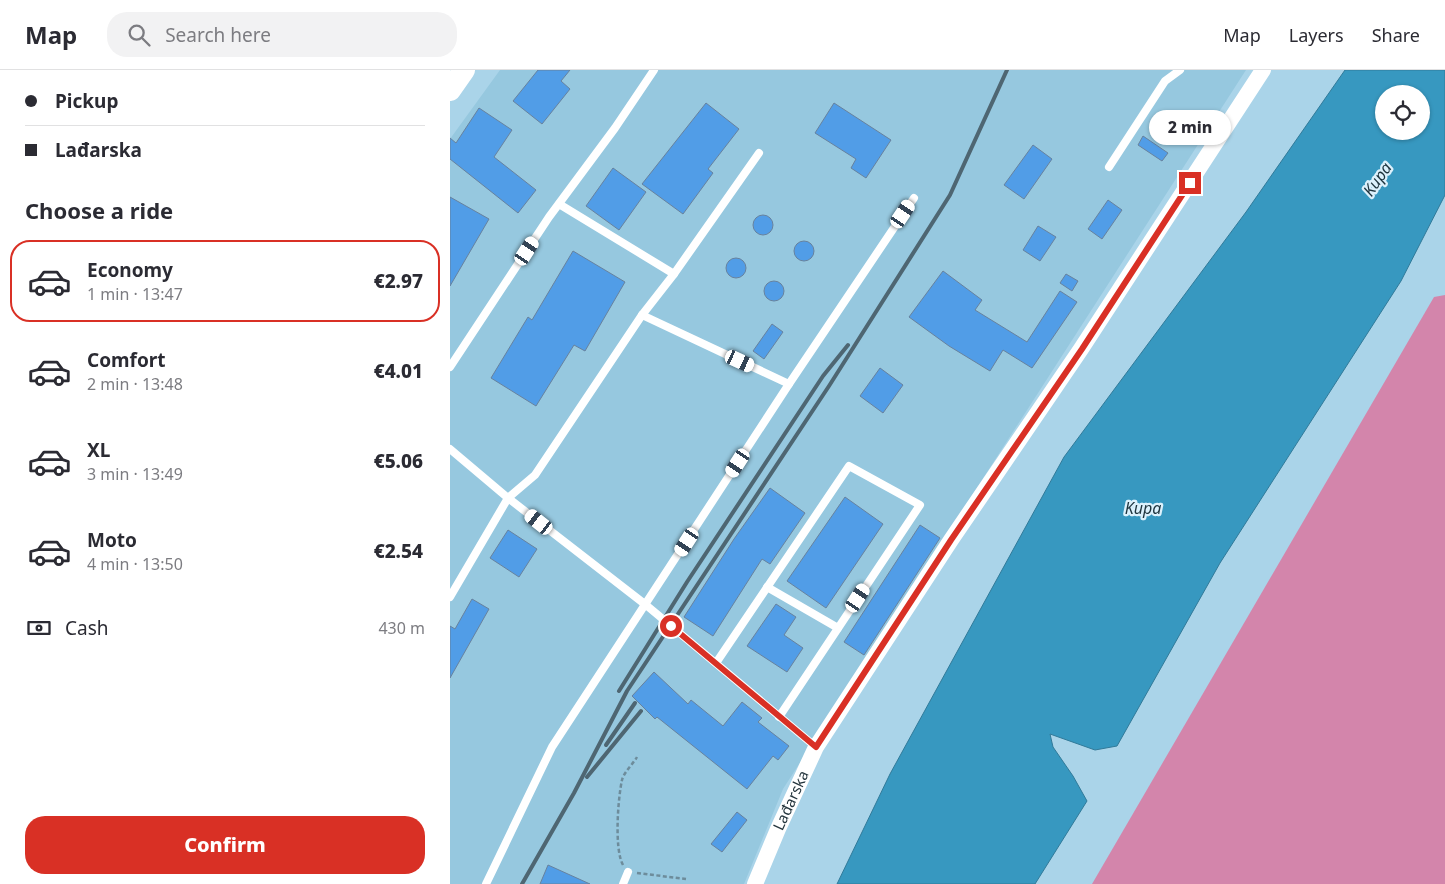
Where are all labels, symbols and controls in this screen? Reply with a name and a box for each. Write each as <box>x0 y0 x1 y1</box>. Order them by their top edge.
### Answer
search box <box>107 12 457 57</box>
text: Map <box>25 18 77 51</box>
icon: search <box>125 21 153 49</box>
text: Search here <box>165 22 271 48</box>
text: Map <box>1223 23 1261 47</box>
text: Layers <box>1289 23 1344 47</box>
text: Share <box>1372 23 1420 47</box>
map controls <box>1375 85 1430 140</box>
button: locate <box>1375 85 1430 140</box>
text: Pickup <box>55 88 118 114</box>
callout: 2 min <box>1149 111 1231 146</box>
text: 2 min <box>1168 116 1212 138</box>
text: Lađarska <box>55 137 142 163</box>
water label: Kupa <box>1357 158 1397 200</box>
route end <box>1179 172 1201 194</box>
text: Choose a ride <box>25 195 173 225</box>
car <box>888 197 917 231</box>
car <box>512 234 541 268</box>
text: Economy <box>87 257 173 283</box>
icon: car <box>27 259 72 304</box>
text: €2.97 <box>374 268 423 294</box>
text: 1 min · 13:47 <box>87 283 183 305</box>
text: Comfort <box>87 347 166 373</box>
car <box>723 348 756 374</box>
icon: car <box>27 349 72 394</box>
text: €4.01 <box>374 358 423 384</box>
text: 2 min · 13:48 <box>87 373 183 395</box>
text: XL <box>87 437 110 463</box>
icon: car <box>27 439 72 484</box>
car <box>723 446 752 480</box>
text: €5.06 <box>374 448 423 474</box>
text: 3 min · 13:49 <box>87 463 183 485</box>
water label: Kupa <box>1125 497 1161 519</box>
car <box>522 507 555 537</box>
car <box>672 525 701 559</box>
text: Moto <box>87 527 137 553</box>
icon: car <box>27 529 72 574</box>
text: €2.54 <box>374 538 423 564</box>
text: 4 min · 13:50 <box>87 553 183 575</box>
car <box>843 581 872 615</box>
icon: cash <box>25 614 53 642</box>
text: Cash <box>65 615 109 641</box>
route start <box>660 615 682 637</box>
text: 430 m <box>378 617 425 639</box>
street label: Lađarska <box>768 767 813 833</box>
button: Confirm <box>25 816 425 874</box>

